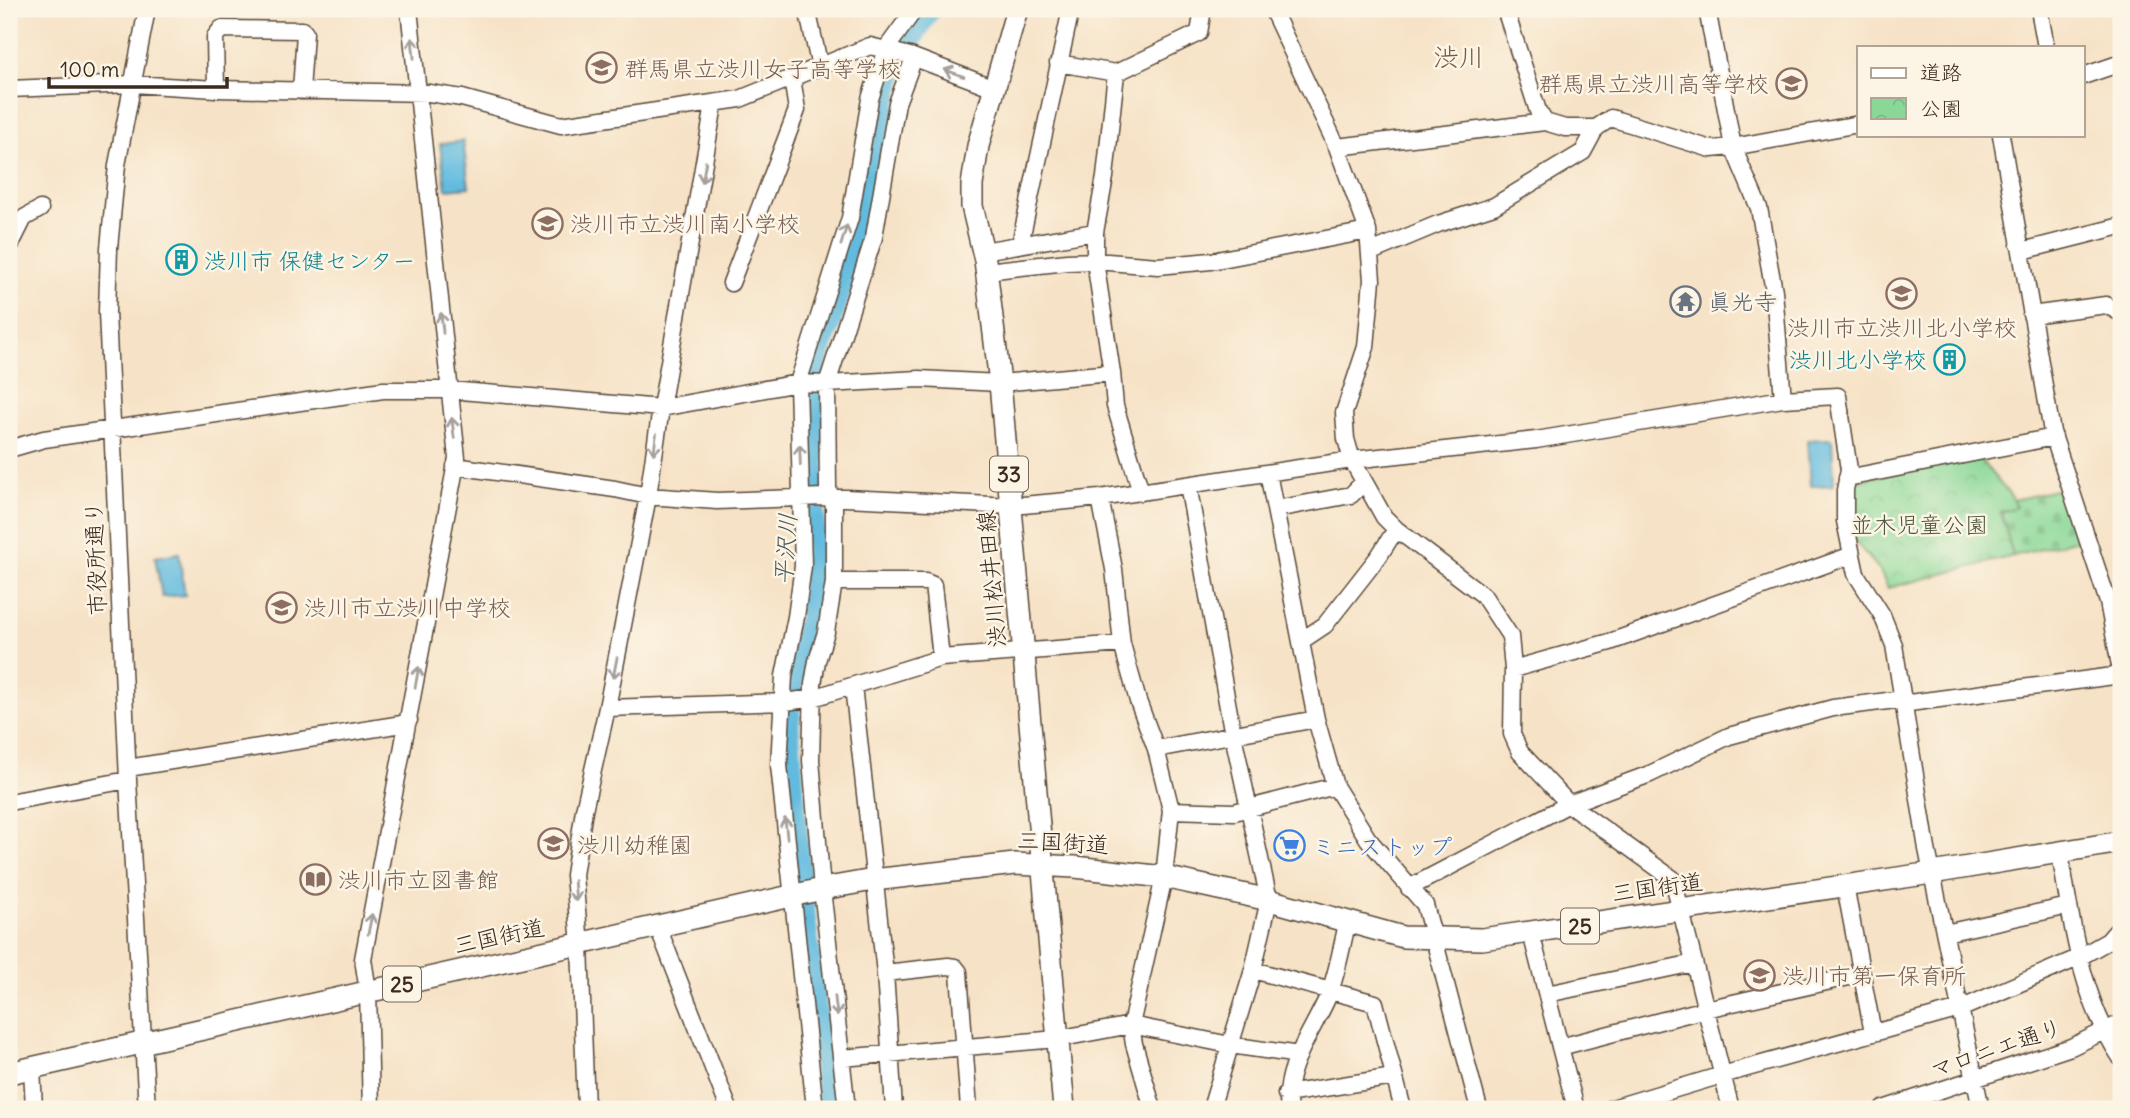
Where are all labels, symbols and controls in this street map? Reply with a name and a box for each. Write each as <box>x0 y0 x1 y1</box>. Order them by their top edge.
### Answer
one-way arrow <box>406 37 419 59</box>
district label: 渋川 <box>1433 40 1485 73</box>
scale bar <box>49 46 228 90</box>
legend <box>1857 46 2084 136</box>
school or university icon: 群馬県立渋川女子高等学校 <box>585 51 619 85</box>
place label: 群馬県立渋川女子高等学校 <box>625 54 901 83</box>
text: 100 m <box>60 56 119 83</box>
text: 道路 <box>1920 59 1962 86</box>
one-way arrow <box>943 66 965 78</box>
school or university icon: 群馬県立渋川高等学校 <box>1775 66 1809 100</box>
place label: 群馬県立渋川高等学校 <box>1539 69 1769 98</box>
text: 公園 <box>1920 95 1962 122</box>
one-way arrow <box>696 160 710 183</box>
school or university icon: 渋川市立渋川南小学校 <box>530 206 564 240</box>
place label: 渋川市立渋川南小学校 <box>570 209 800 238</box>
one-way arrow <box>839 224 852 246</box>
building icon: 渋川市 保健センター <box>164 243 198 277</box>
place label: 渋川市 保健センター <box>204 246 416 275</box>
school or university icon: 渋川市立渋川北小学校 <box>1885 276 1919 310</box>
temple icon: 眞光寺 <box>1668 284 1702 318</box>
place label: 眞光寺 <box>1708 287 1777 316</box>
one-way arrow <box>435 312 448 334</box>
place label: 渋川市立渋川北小学校 <box>1787 313 2017 342</box>
building icon: 渋川北小学校 <box>1933 342 1967 376</box>
place label: 渋川北小学校 <box>1789 345 1927 374</box>
one-way arrow <box>447 418 460 440</box>
one-way arrow <box>649 432 662 455</box>
one-way arrow <box>793 444 806 467</box>
road number: 33 <box>990 456 1028 491</box>
street label: 市役所通り <box>79 500 111 616</box>
street label: 渋川松井田線 <box>971 509 1011 649</box>
park label: 並木児童公園 <box>1850 510 1988 539</box>
water label: 平沢川 <box>768 512 802 586</box>
school or university icon: 渋川市立渋川中学校 <box>264 590 298 624</box>
place label: 渋川市立渋川中学校 <box>304 593 511 622</box>
one-way arrow <box>608 656 621 679</box>
one-way arrow <box>411 666 424 689</box>
one-way arrow <box>779 817 792 839</box>
street label: 三国街道 <box>1016 825 1110 859</box>
school or university icon: 渋川幼稚園 <box>537 827 571 861</box>
supermarket icon: ミニストップ <box>1272 829 1306 863</box>
place label: 渋川幼稚園 <box>577 830 692 859</box>
place label: ミニストップ <box>1312 832 1452 861</box>
library icon: 渋川市立図書館 <box>298 862 332 896</box>
place label: 渋川市立図書館 <box>338 865 499 894</box>
street label: 三国街道 <box>1609 866 1705 908</box>
one-way arrow <box>569 880 582 902</box>
road number: 25 <box>1561 908 1599 944</box>
street label: 三国街道 <box>451 912 547 960</box>
one-way arrow <box>363 913 377 936</box>
school or university icon: 渋川市第一保育所 <box>1742 958 1776 992</box>
place label: 渋川市第一保育所 <box>1782 961 1966 990</box>
road number: 25 <box>383 967 421 1002</box>
one-way arrow <box>829 994 842 1017</box>
street label: マロニエ通り <box>1926 1012 2066 1084</box>

